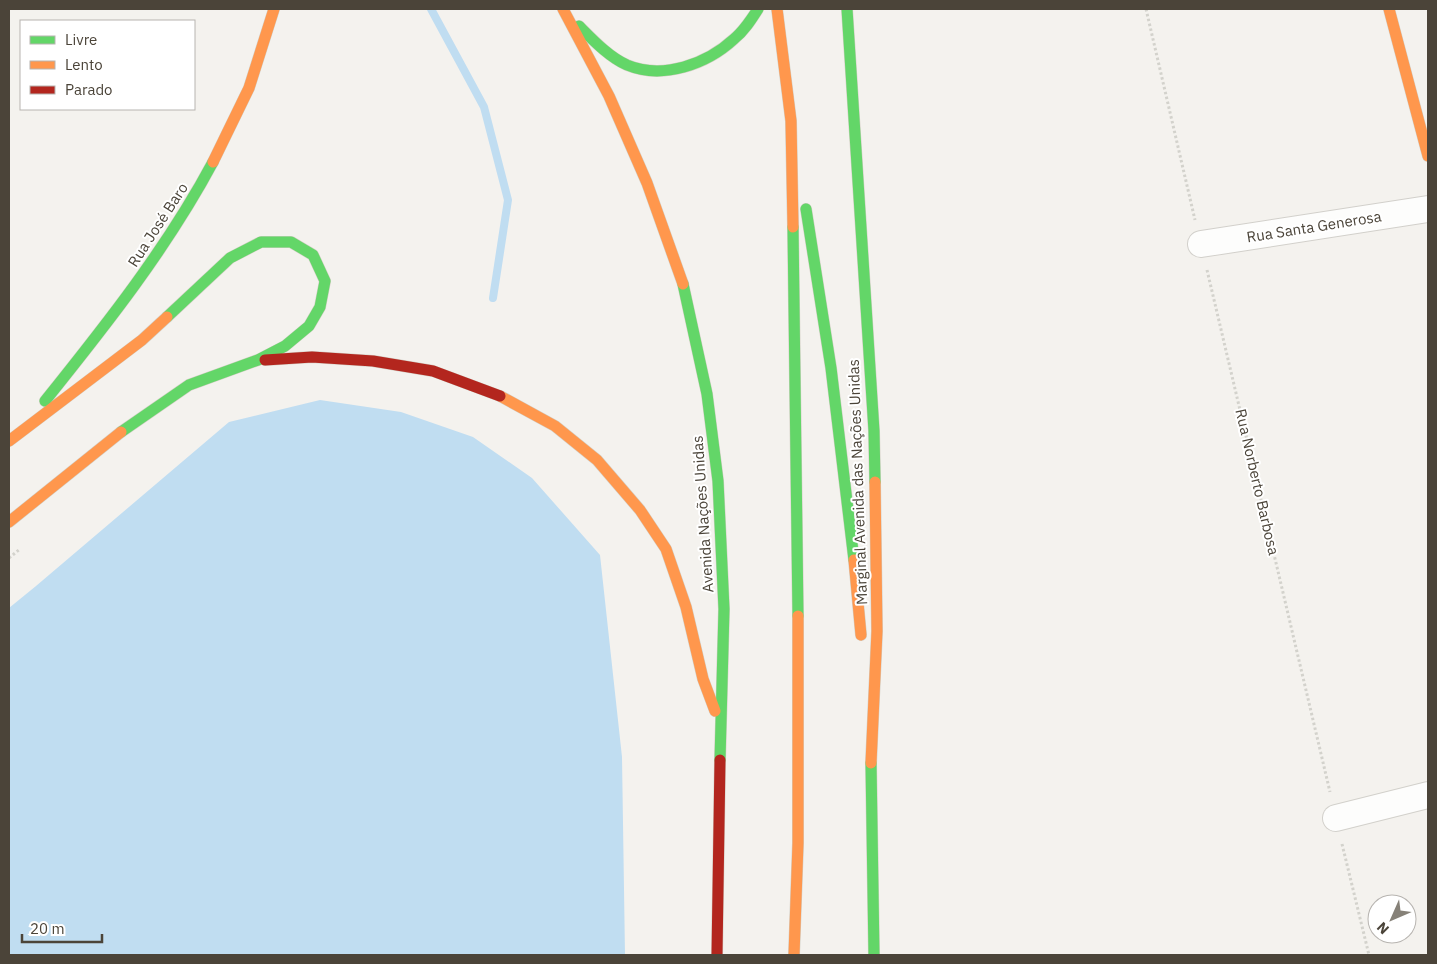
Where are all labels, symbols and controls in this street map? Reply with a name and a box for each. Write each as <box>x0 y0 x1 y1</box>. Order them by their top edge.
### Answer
legend <box>20 20 195 110</box>
text: Livre <box>65 30 97 49</box>
text: Lento <box>65 55 103 74</box>
text: Parado <box>65 80 113 99</box>
street label: Rua José Baro <box>123 179 192 270</box>
street label: Rua Santa Generosa <box>1245 206 1383 247</box>
street label: Marginal Avenida das Nações Unidas <box>844 359 871 605</box>
street label: Rua Norberto Barbosa <box>1231 407 1284 557</box>
street label: Avenida Nações Unidas <box>688 435 717 593</box>
north arrow <box>1367 894 1417 944</box>
scale bar <box>22 912 102 944</box>
text: N <box>1373 918 1393 938</box>
text: 20 m <box>30 919 65 938</box>

